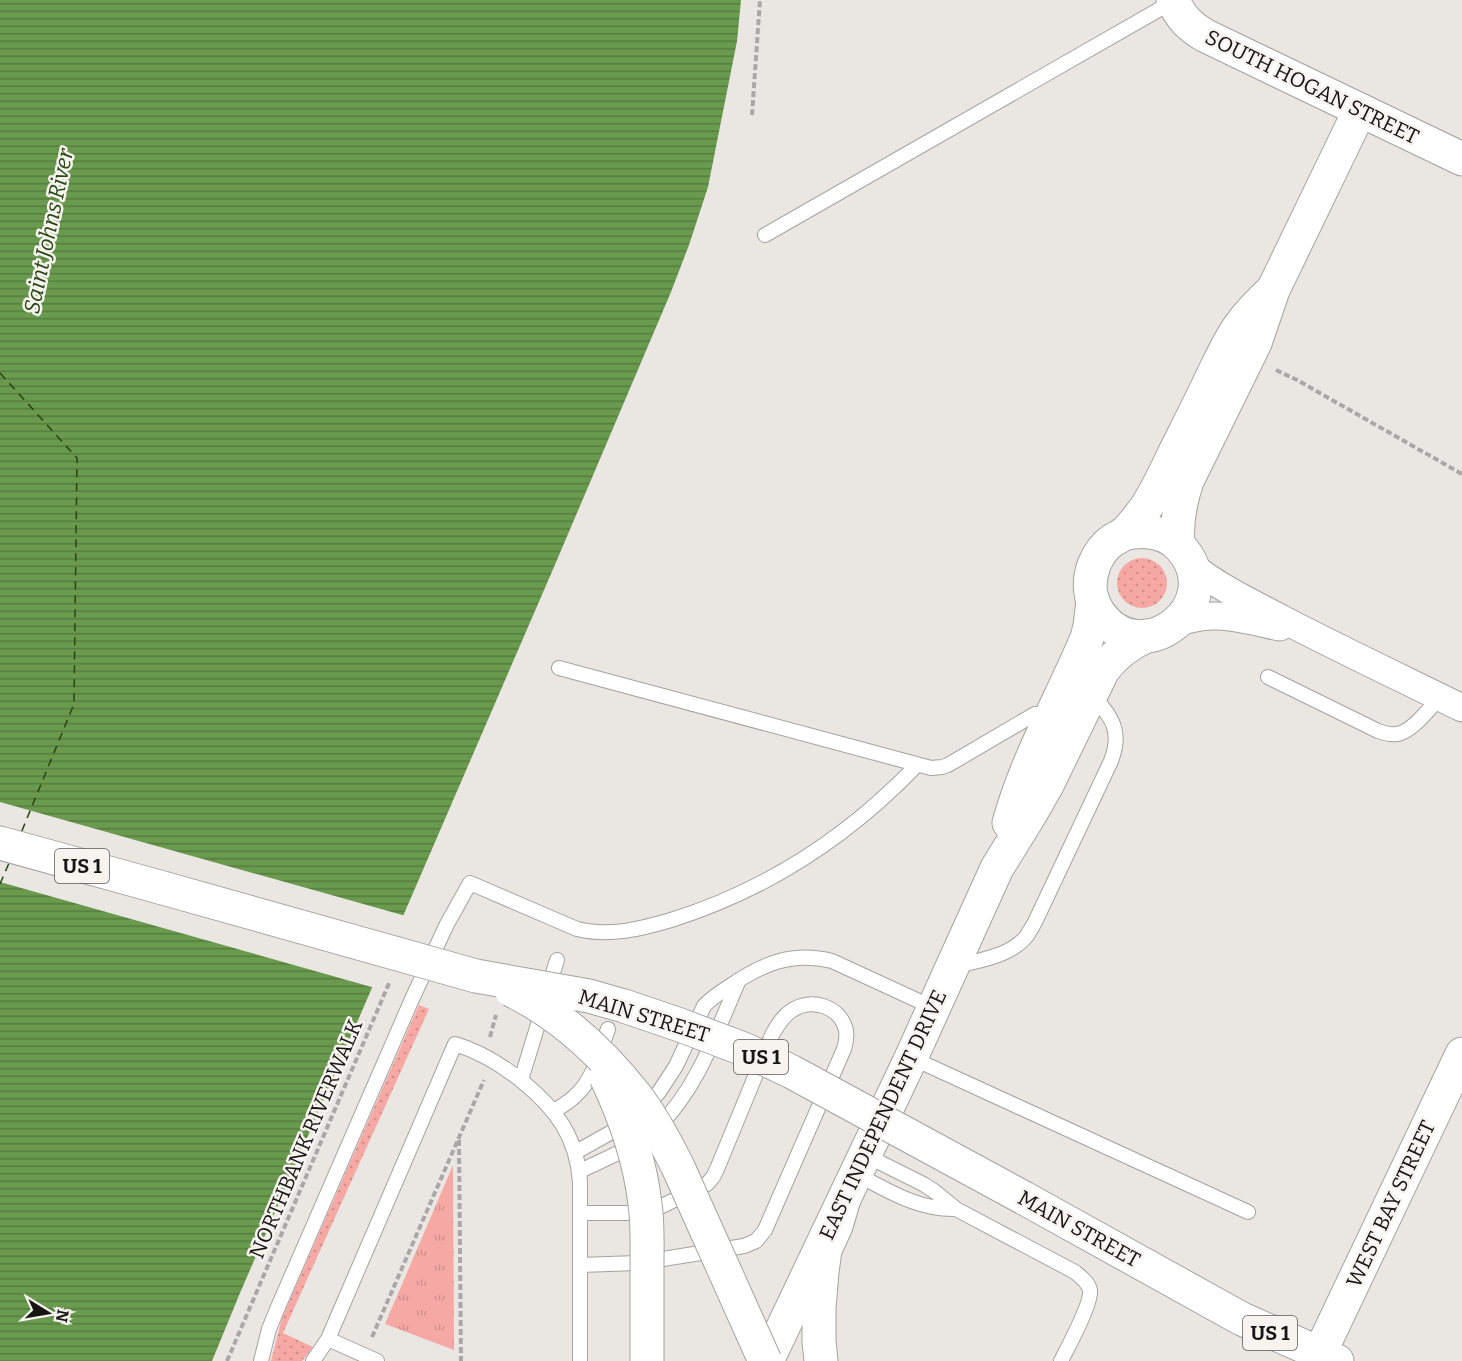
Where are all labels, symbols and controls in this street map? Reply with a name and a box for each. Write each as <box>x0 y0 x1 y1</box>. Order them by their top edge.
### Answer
street label: SOUTH HOGAN STREET <box>1201 24 1423 150</box>
water label: Saint Johns River <box>18 145 79 316</box>
road number: US 1 <box>55 849 109 883</box>
street label: MAIN STREET <box>575 984 713 1048</box>
street label: EAST INDEPENDENT DRIVE <box>814 986 952 1244</box>
street label: NORTHBANK RIVERWALK <box>244 1015 368 1263</box>
road number: US 1 <box>734 1040 788 1074</box>
street label: WEST BAY STREET <box>1341 1117 1441 1291</box>
street label: MAIN STREET <box>1013 1185 1145 1273</box>
north arrow <box>18 1283 78 1343</box>
text: N <box>52 1308 73 1324</box>
road number: US 1 <box>1243 1316 1297 1350</box>

